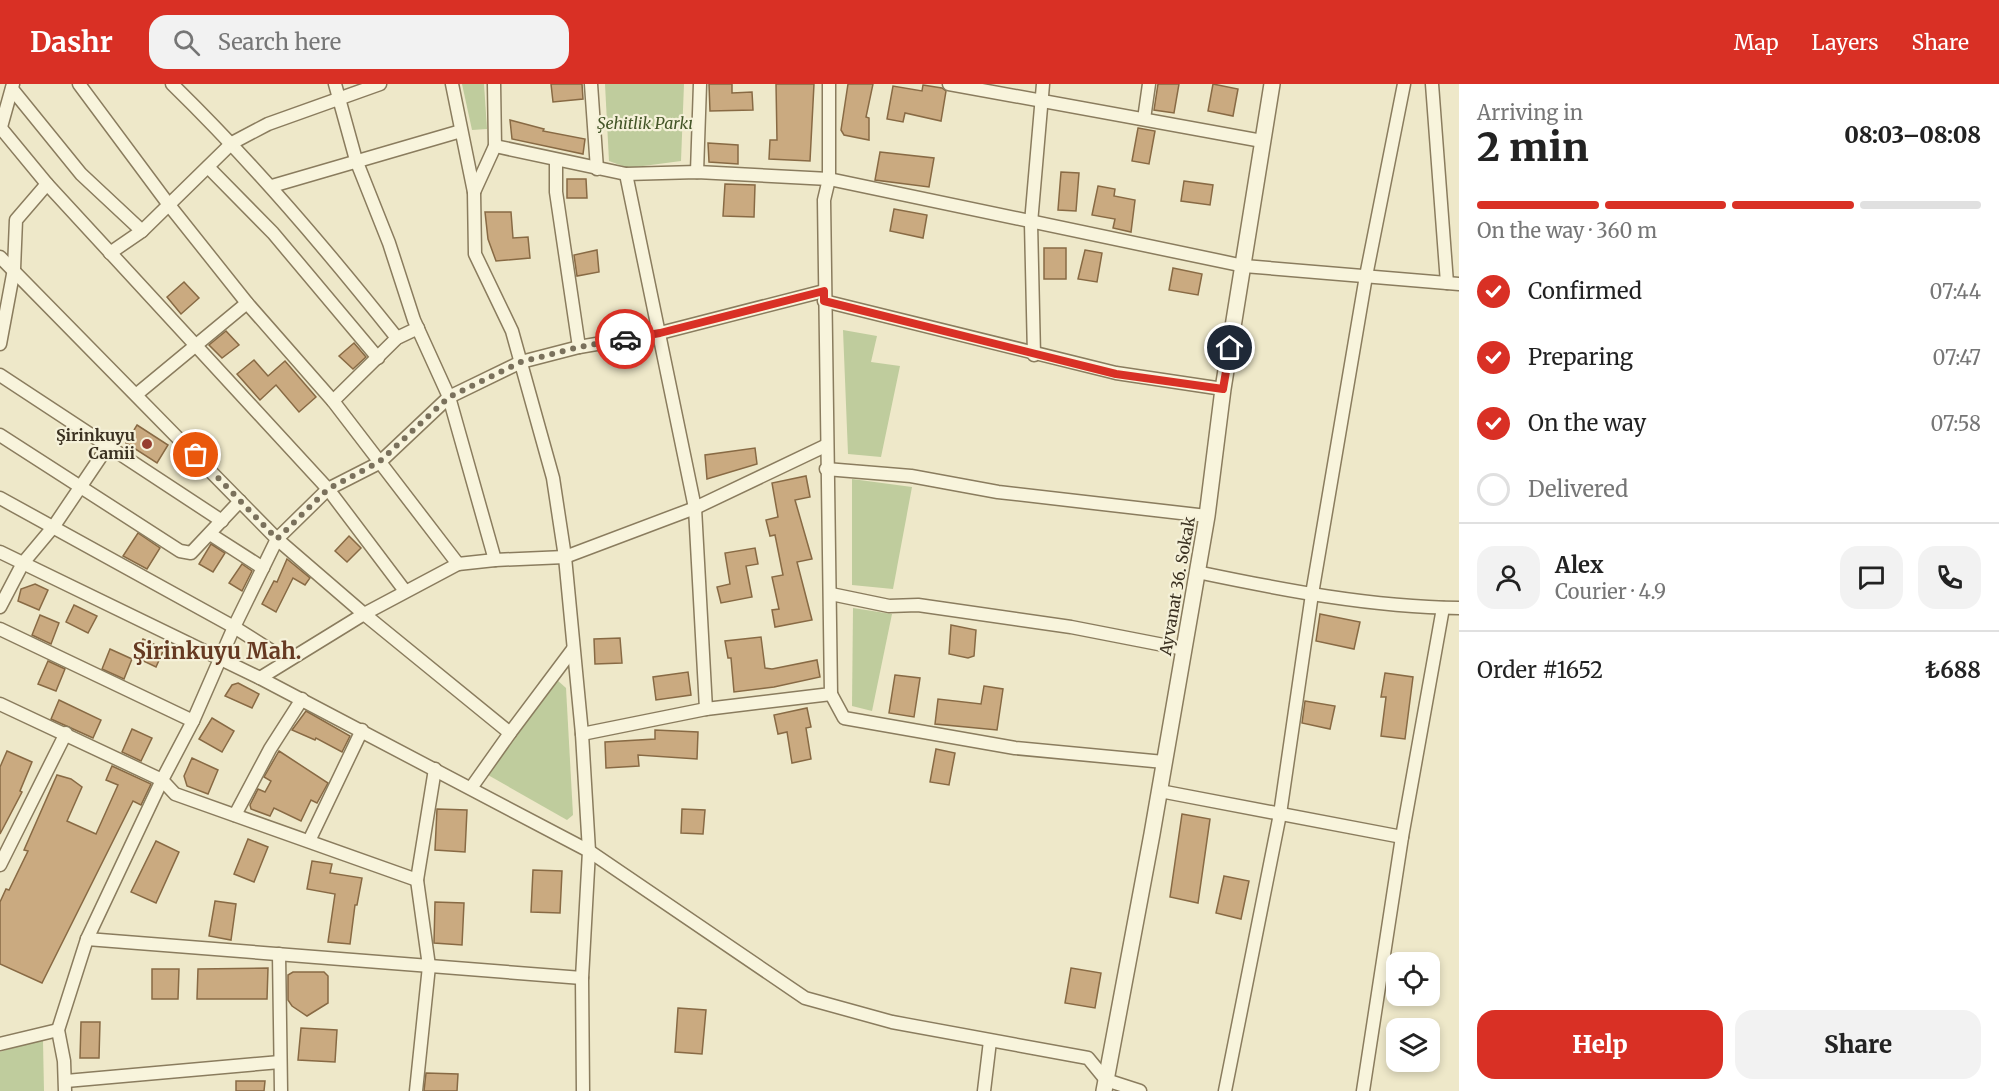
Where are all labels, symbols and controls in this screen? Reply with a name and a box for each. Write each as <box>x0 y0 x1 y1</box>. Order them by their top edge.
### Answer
search box <box>149 15 569 69</box>
text: Dashr <box>30 24 113 60</box>
icon: search <box>170 26 203 59</box>
text: Search here <box>218 28 341 56</box>
text: Map <box>1734 29 1779 56</box>
text: Layers <box>1812 29 1879 56</box>
text: Share <box>1912 29 1969 56</box>
text: Arriving in <box>1477 100 1583 125</box>
park label: Şehitlik Parkı <box>597 113 693 133</box>
text: 08:03–08:08 <box>1844 121 1981 149</box>
text: 2 min <box>1477 123 1589 172</box>
text: On the way · 360 m <box>1477 218 1657 243</box>
icon: check <box>1477 275 1510 308</box>
text: Confirmed <box>1528 277 1642 305</box>
text: 07:44 <box>1930 279 1981 304</box>
courier <box>595 309 655 369</box>
pin <box>1204 322 1255 373</box>
icon: car <box>609 323 642 356</box>
icon: home <box>1213 331 1246 364</box>
icon: check <box>1477 341 1510 374</box>
text: Preparing <box>1528 343 1633 371</box>
text: 07:47 <box>1933 345 1981 370</box>
icon: check <box>1477 407 1510 440</box>
text: On the way <box>1528 409 1646 437</box>
text: 07:58 <box>1931 411 1981 436</box>
place label: Şirinkuyu Camii <box>56 425 136 463</box>
pin <box>170 429 221 480</box>
marker: Şirinkuyu Camii <box>140 437 154 451</box>
icon: bag <box>179 438 212 471</box>
text: Delivered <box>1528 475 1628 503</box>
street label: Ayvanat 36. Sokak <box>1155 514 1199 658</box>
button: person <box>1477 546 1540 609</box>
button: chat <box>1840 546 1903 609</box>
button: phone <box>1918 546 1981 609</box>
text: Alex <box>1555 551 1604 579</box>
text: Courier · 4.9 <box>1555 579 1666 604</box>
district label: Şirinkuyu Mah. <box>133 637 301 665</box>
text: Order #1652 <box>1477 656 1603 684</box>
text: ₺688 <box>1925 656 1981 684</box>
map controls <box>1386 952 1440 1072</box>
button: locate <box>1386 952 1440 1006</box>
button: Help <box>1477 1010 1723 1079</box>
button: Share <box>1735 1010 1981 1079</box>
button: layers <box>1386 1018 1440 1072</box>

